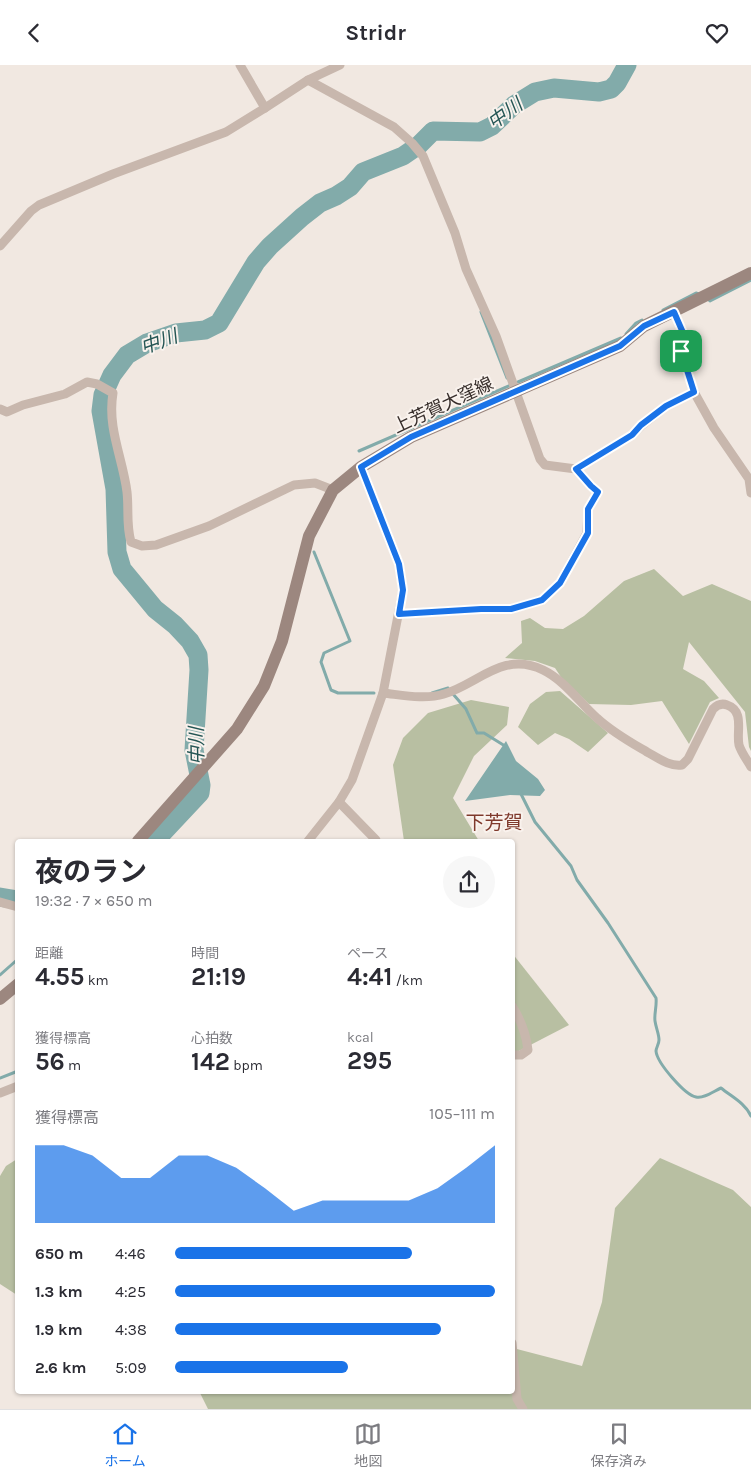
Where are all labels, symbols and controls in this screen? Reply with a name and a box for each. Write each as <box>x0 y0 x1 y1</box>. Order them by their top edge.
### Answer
icon: back <box>20 19 48 47</box>
icon: heart <box>703 19 731 47</box>
text: Stridr <box>345 20 406 46</box>
water label: 中川 <box>483 93 528 134</box>
water label: 中川 <box>137 324 182 359</box>
pin <box>660 330 702 372</box>
icon: arrive <box>667 337 695 365</box>
street label: 上芳賀大窪線 <box>389 372 497 438</box>
water label: 中川 <box>186 725 208 765</box>
district label: 下芳賀 <box>465 812 523 834</box>
text: 夜のラン <box>35 855 147 888</box>
button: share <box>443 856 495 908</box>
text: 19:32 · 7 × 650 m <box>35 891 152 910</box>
text: 距離 <box>35 945 63 962</box>
text: 時間 <box>191 945 219 962</box>
text: ペース <box>347 945 388 962</box>
text: 4.55 <box>35 962 84 991</box>
text: 21:19 <box>191 962 246 991</box>
text: 4:41 <box>347 962 392 991</box>
text: km <box>84 972 109 989</box>
text: /km <box>392 972 423 989</box>
text: kcal <box>347 1029 374 1046</box>
text: 獲得標高 <box>35 1030 91 1047</box>
text: 心拍数 <box>191 1030 233 1047</box>
text: 295 <box>347 1046 392 1075</box>
text: 56 <box>35 1047 65 1076</box>
text: 142 <box>191 1047 230 1076</box>
text: m <box>65 1057 81 1074</box>
text: bpm <box>230 1057 263 1074</box>
text: 105–111 m <box>429 1104 495 1123</box>
text: 獲得標高 <box>35 1108 99 1127</box>
text: 650 m <box>35 1244 83 1263</box>
text: 4:46 <box>115 1244 146 1263</box>
text: 1.3 km <box>35 1282 83 1301</box>
text: 4:25 <box>115 1282 146 1301</box>
text: 1.9 km <box>35 1320 83 1339</box>
text: 4:38 <box>115 1320 147 1339</box>
text: 2.6 km <box>35 1358 87 1377</box>
text: 5:09 <box>115 1358 147 1377</box>
tab: ホーム <box>104 1420 146 1470</box>
tab: 地図 <box>354 1420 382 1470</box>
tab: 保存済み <box>591 1420 647 1470</box>

